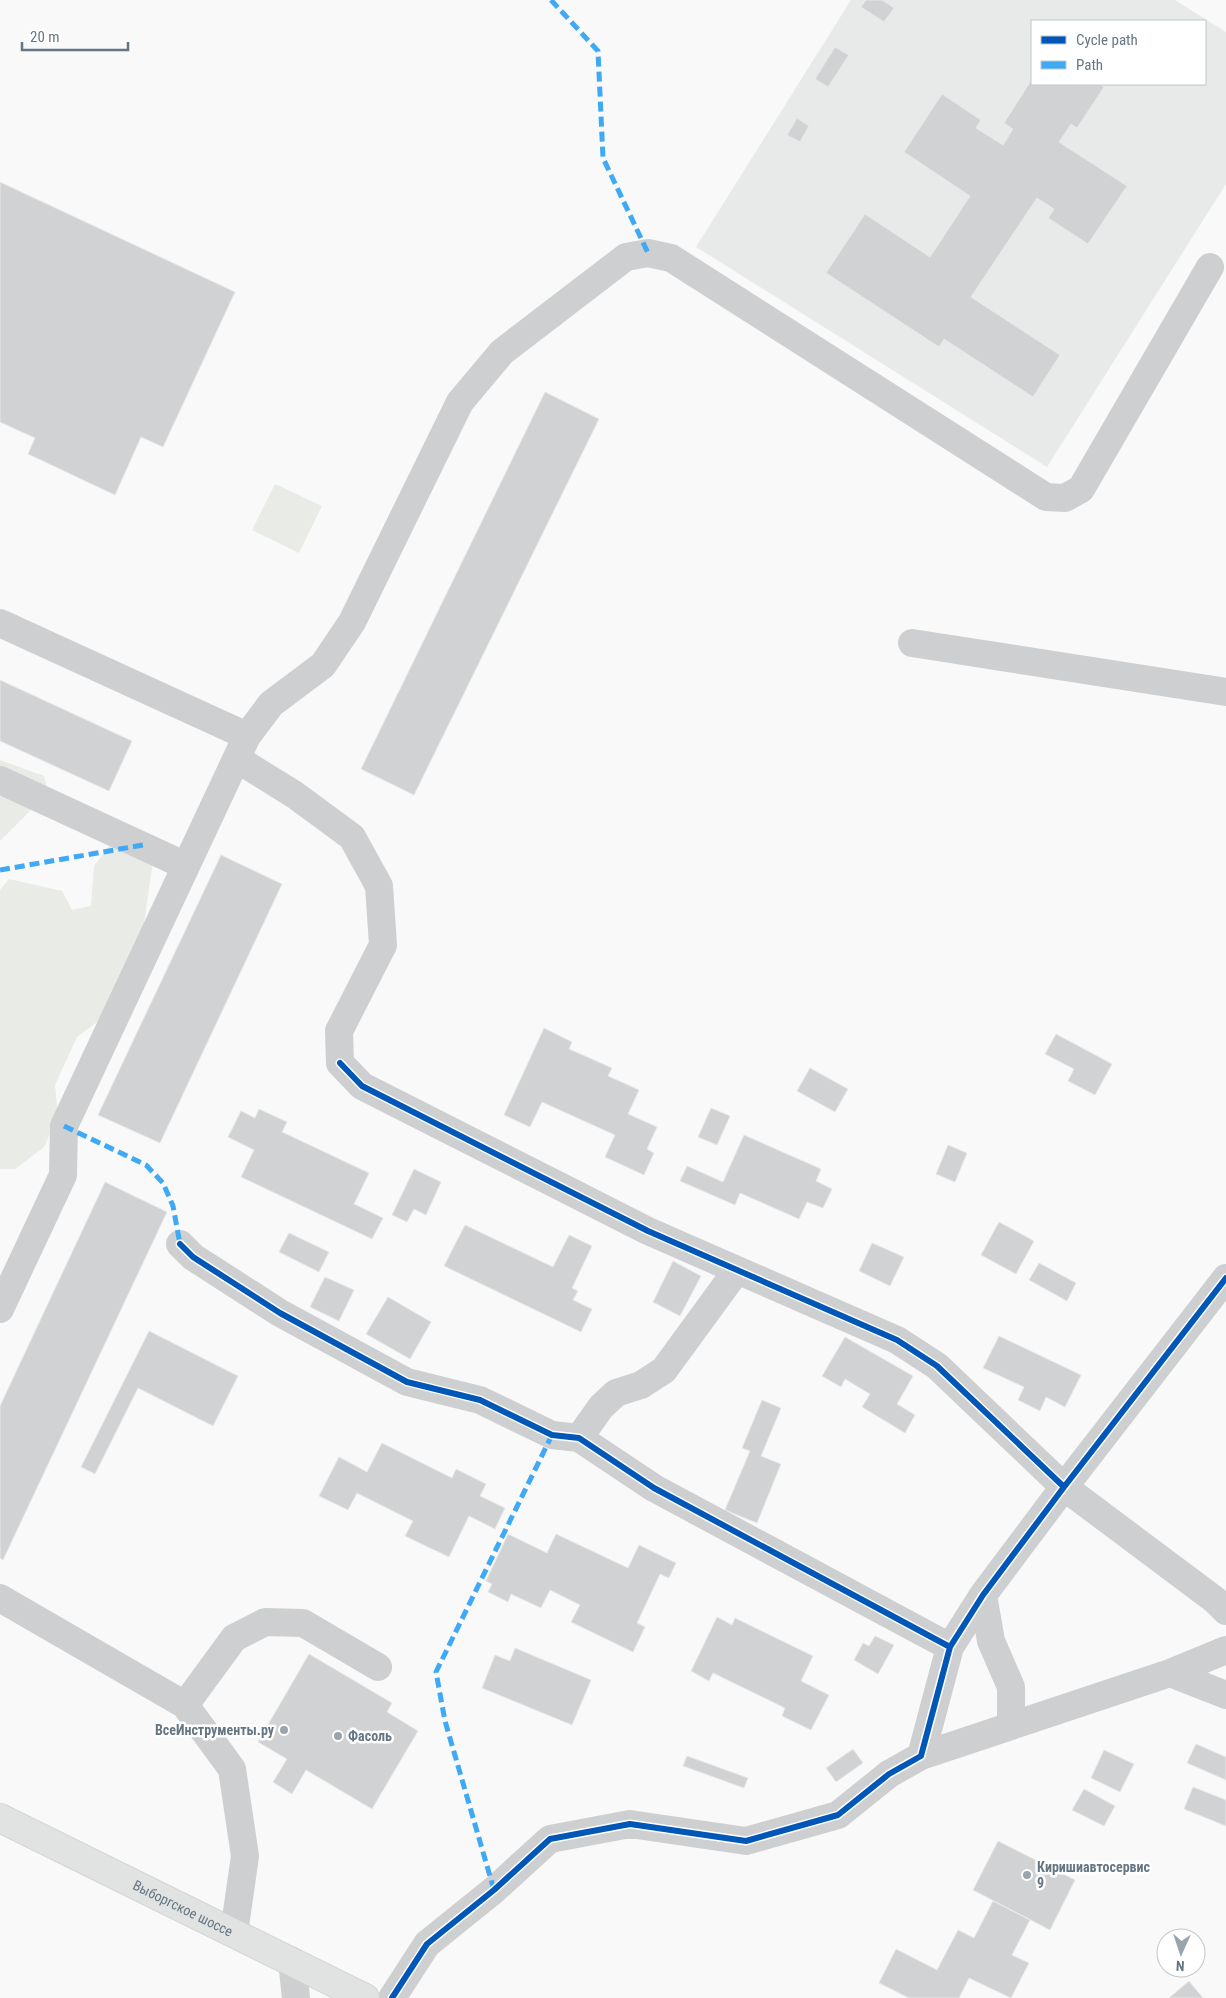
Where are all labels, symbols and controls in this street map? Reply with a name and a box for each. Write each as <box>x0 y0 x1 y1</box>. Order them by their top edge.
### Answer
scale bar <box>22 20 129 52</box>
legend <box>1031 20 1206 85</box>
text: 20 m <box>30 28 60 46</box>
text: Cycle path <box>1076 31 1138 49</box>
text: Path <box>1076 56 1103 74</box>
place label: ВсеИнструменты.ру <box>155 1722 275 1738</box>
marker: ВсеИнструменты.ру <box>278 1724 290 1736</box>
place label: Фасоль <box>348 1728 392 1744</box>
marker: Фасоль <box>332 1730 344 1742</box>
place label: Киришиавтосервис 9 <box>1037 1859 1151 1891</box>
marker: Киришиавтосервис 9 <box>1021 1869 1033 1881</box>
street label: Выборгское шоссе <box>130 1877 236 1940</box>
north arrow <box>1156 1928 1206 1978</box>
text: N <box>1176 1958 1185 1974</box>

